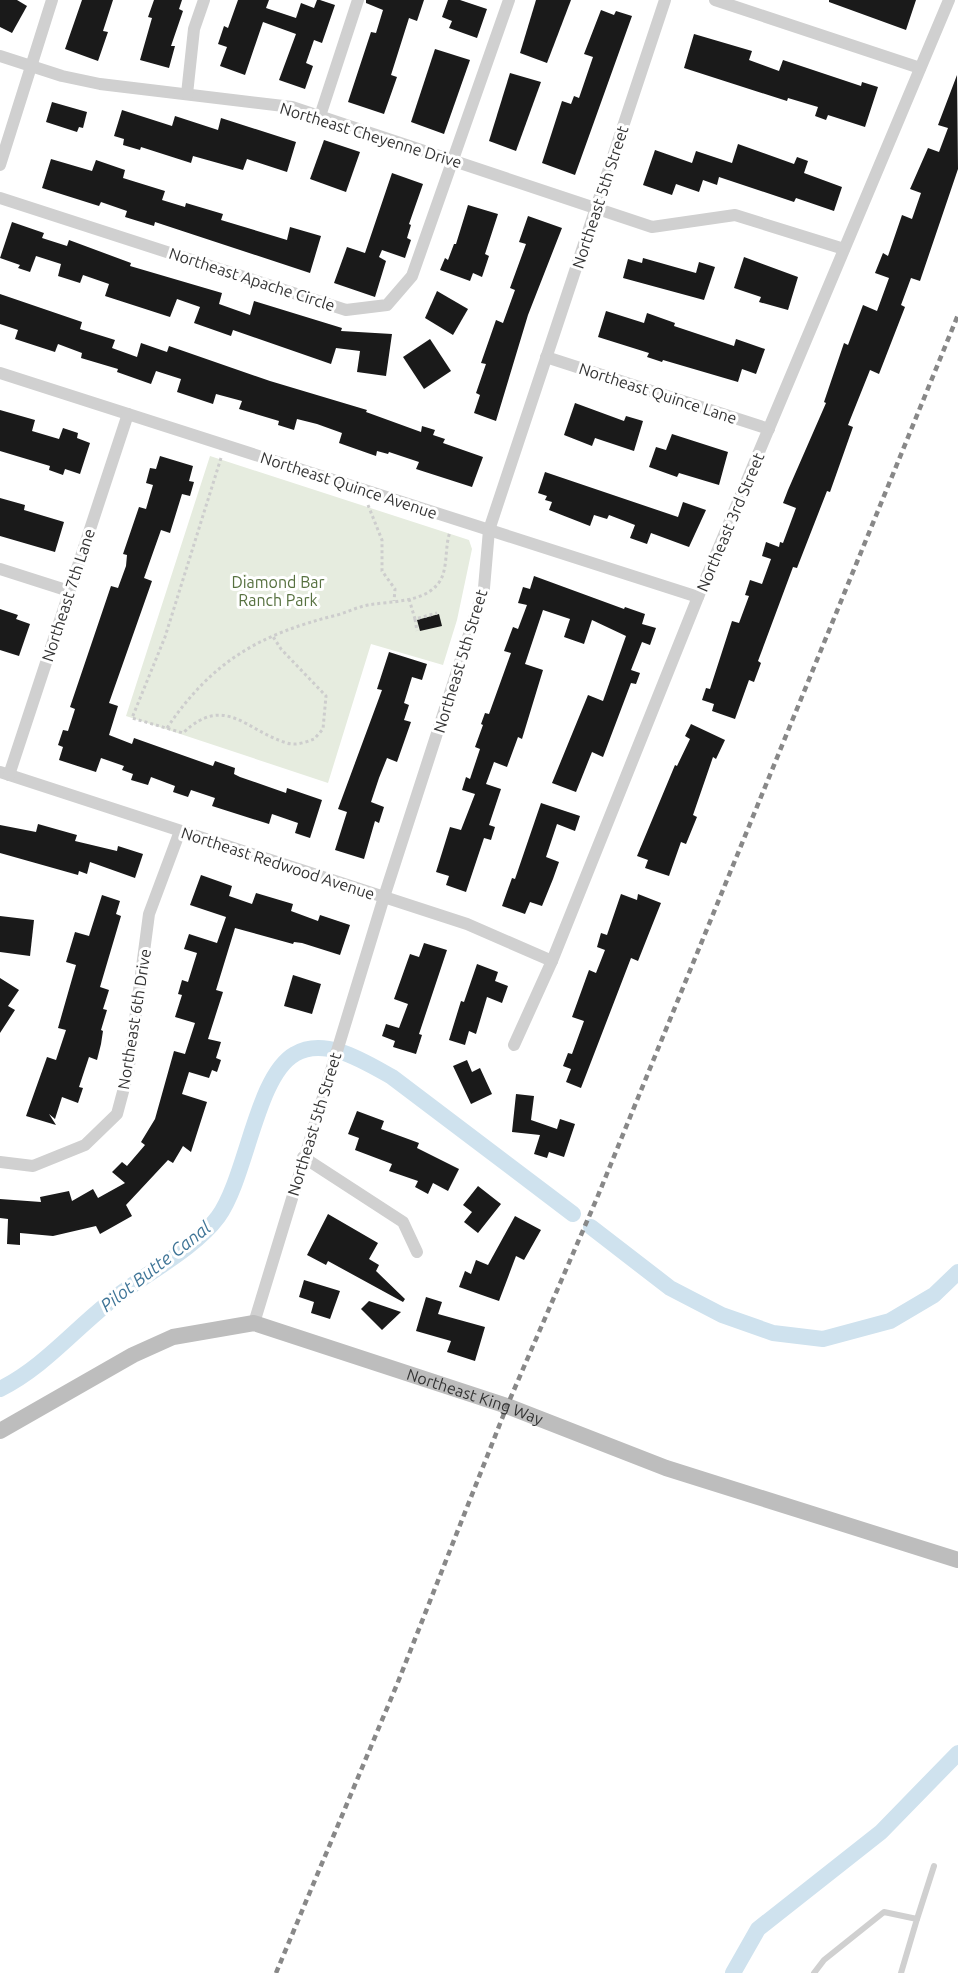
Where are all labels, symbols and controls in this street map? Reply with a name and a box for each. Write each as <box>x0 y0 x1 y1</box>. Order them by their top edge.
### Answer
street label: Northeast Cheyenne Drive <box>278 99 464 171</box>
street label: Northeast 5th Street <box>568 123 632 271</box>
street label: Northeast Apache Circle <box>167 244 337 314</box>
street label: Northeast Quince Lane <box>577 359 739 427</box>
street label: Northeast Quince Avenue <box>258 448 440 522</box>
street label: Northeast 3rd Street <box>693 449 768 594</box>
street label: Northeast 7th Lane <box>38 526 98 664</box>
park label: Diamond Bar Ranch Park <box>231 573 325 609</box>
street label: Northeast 5th Street <box>430 586 491 735</box>
street label: Northeast Redwood Avenue <box>179 823 377 903</box>
street label: Northeast 6th Drive <box>114 947 154 1091</box>
street label: Northeast 5th Street <box>284 1049 345 1198</box>
water label: Pilot Butte Canal <box>96 1217 214 1315</box>
street label: Northeast King Way <box>405 1365 546 1428</box>

